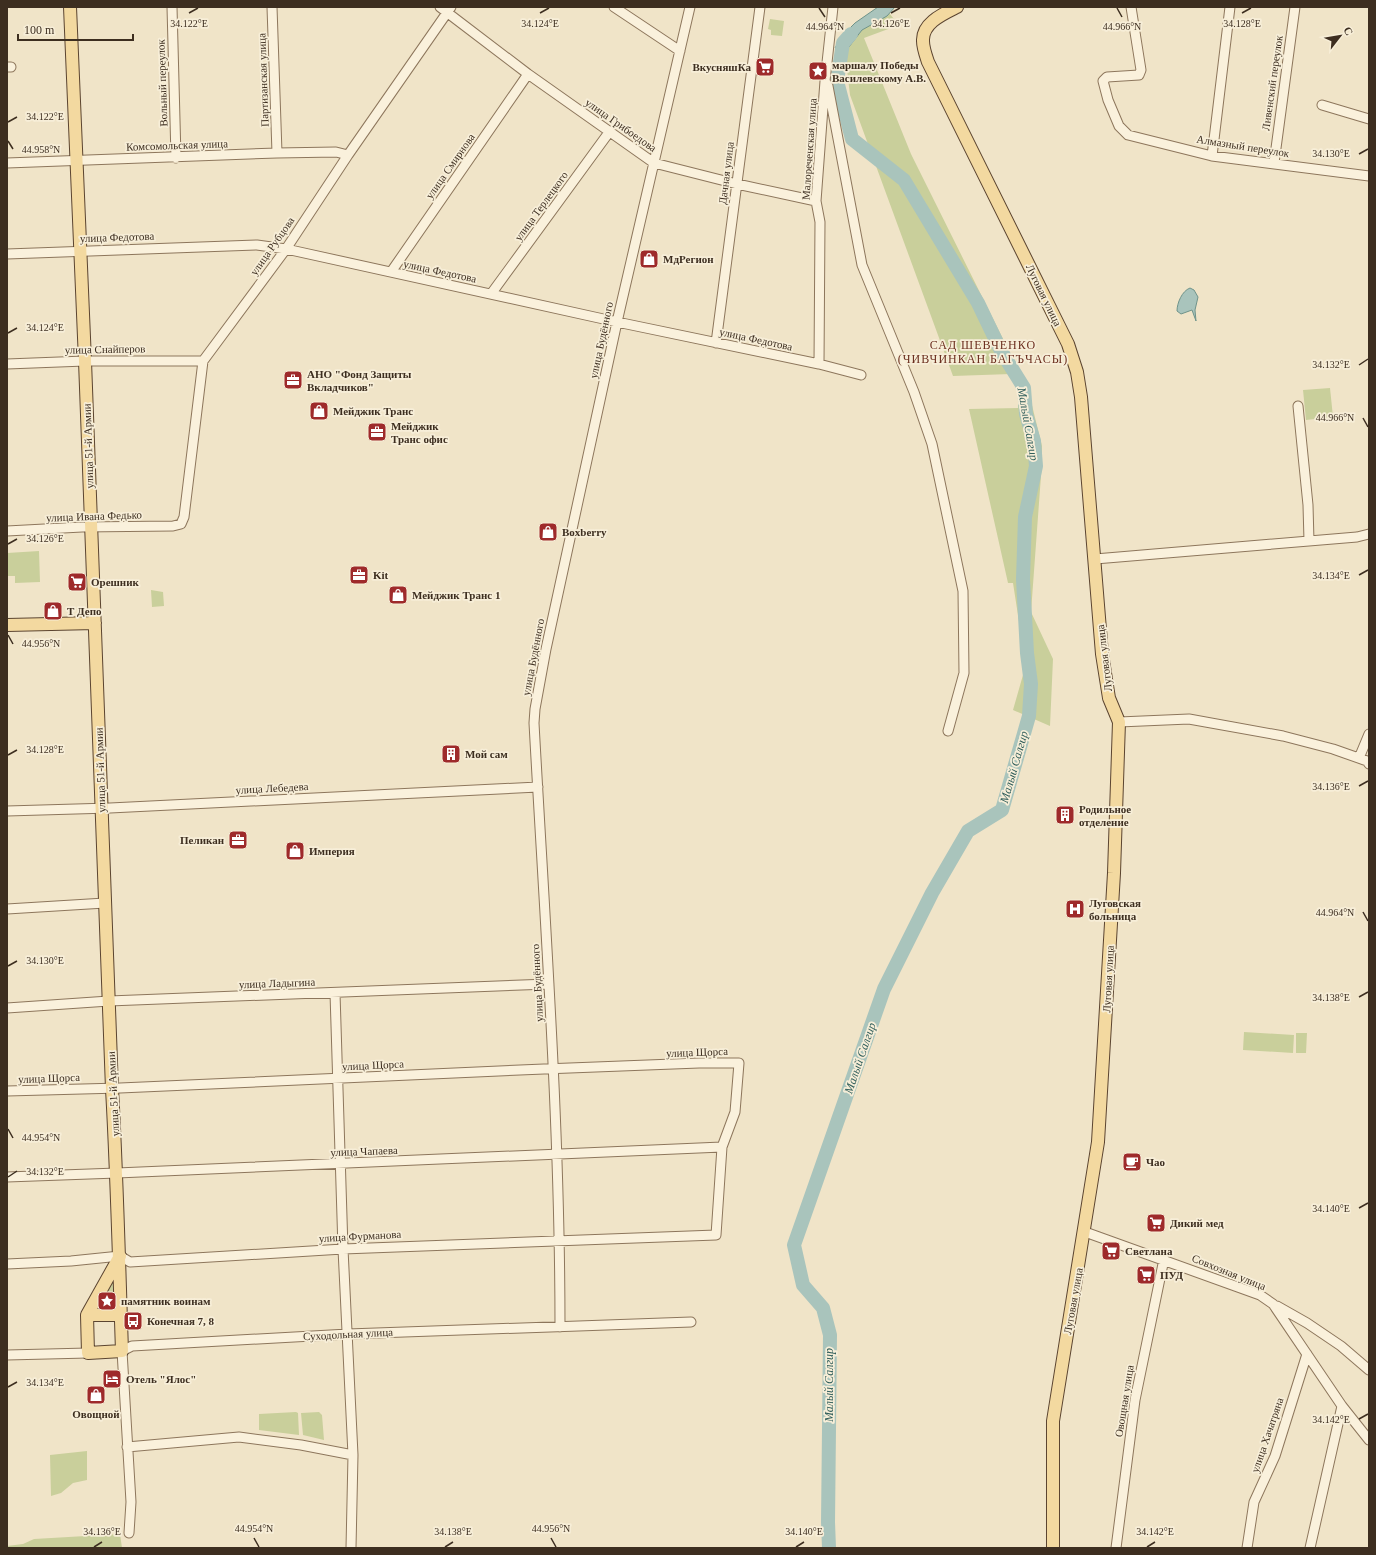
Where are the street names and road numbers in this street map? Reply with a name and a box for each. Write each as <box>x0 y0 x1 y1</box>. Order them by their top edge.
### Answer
street label: Партизанская улица <box>255 33 271 127</box>
street label: Ливенский переулок <box>1259 34 1285 131</box>
street label: Вольный переулок <box>154 38 170 127</box>
street label: улица Грибоедова <box>583 96 659 154</box>
street label: Малореченская улица <box>799 98 819 200</box>
street label: улица Смирнова <box>423 131 477 201</box>
street label: Алмазный переулок <box>1196 133 1291 159</box>
street label: Комсомольская улица <box>126 137 228 153</box>
street label: Дачная улица <box>716 141 736 205</box>
street label: улица Терлецкого <box>512 169 570 243</box>
street label: улица Рубцова <box>247 214 297 277</box>
street label: улица Федотова <box>80 230 154 244</box>
street label: улица Федотова <box>402 257 478 285</box>
street label: Луговая улица <box>1024 262 1064 328</box>
street label: улица Будённого <box>587 300 615 380</box>
street label: улица Федотова <box>718 325 794 353</box>
street label: улица Снайперов <box>64 342 146 356</box>
street label: улица 51-й Армии <box>81 403 95 489</box>
street label: улица Ивана Федько <box>46 508 142 524</box>
street label: улица Будённого <box>520 617 546 697</box>
street label: Луговая улица <box>1094 624 1114 692</box>
street label: улица 51-й Армии <box>93 727 107 813</box>
street label: улица Лебедева <box>235 780 309 796</box>
street label: улица Будённого <box>529 943 545 1022</box>
street label: Луговая улица <box>1100 945 1116 1013</box>
street label: улица Ладыгина <box>239 976 316 990</box>
street label: улица Щорса <box>666 1045 728 1059</box>
street label: улица 51-й Армии <box>105 1051 121 1137</box>
street label: улица Щорса <box>342 1057 404 1073</box>
street label: улица Щорса <box>18 1071 80 1085</box>
street label: улица Чапаева <box>330 1144 398 1158</box>
street label: улица Фурманова <box>318 1228 402 1244</box>
street label: Совхозная улица <box>1190 1252 1268 1292</box>
street label: Луговая улица <box>1061 1267 1085 1335</box>
street label: Суходольная улица <box>303 1326 393 1342</box>
street label: Овощная улица <box>1112 1364 1136 1438</box>
street label: улица Хачатряна <box>1249 1396 1286 1474</box>

